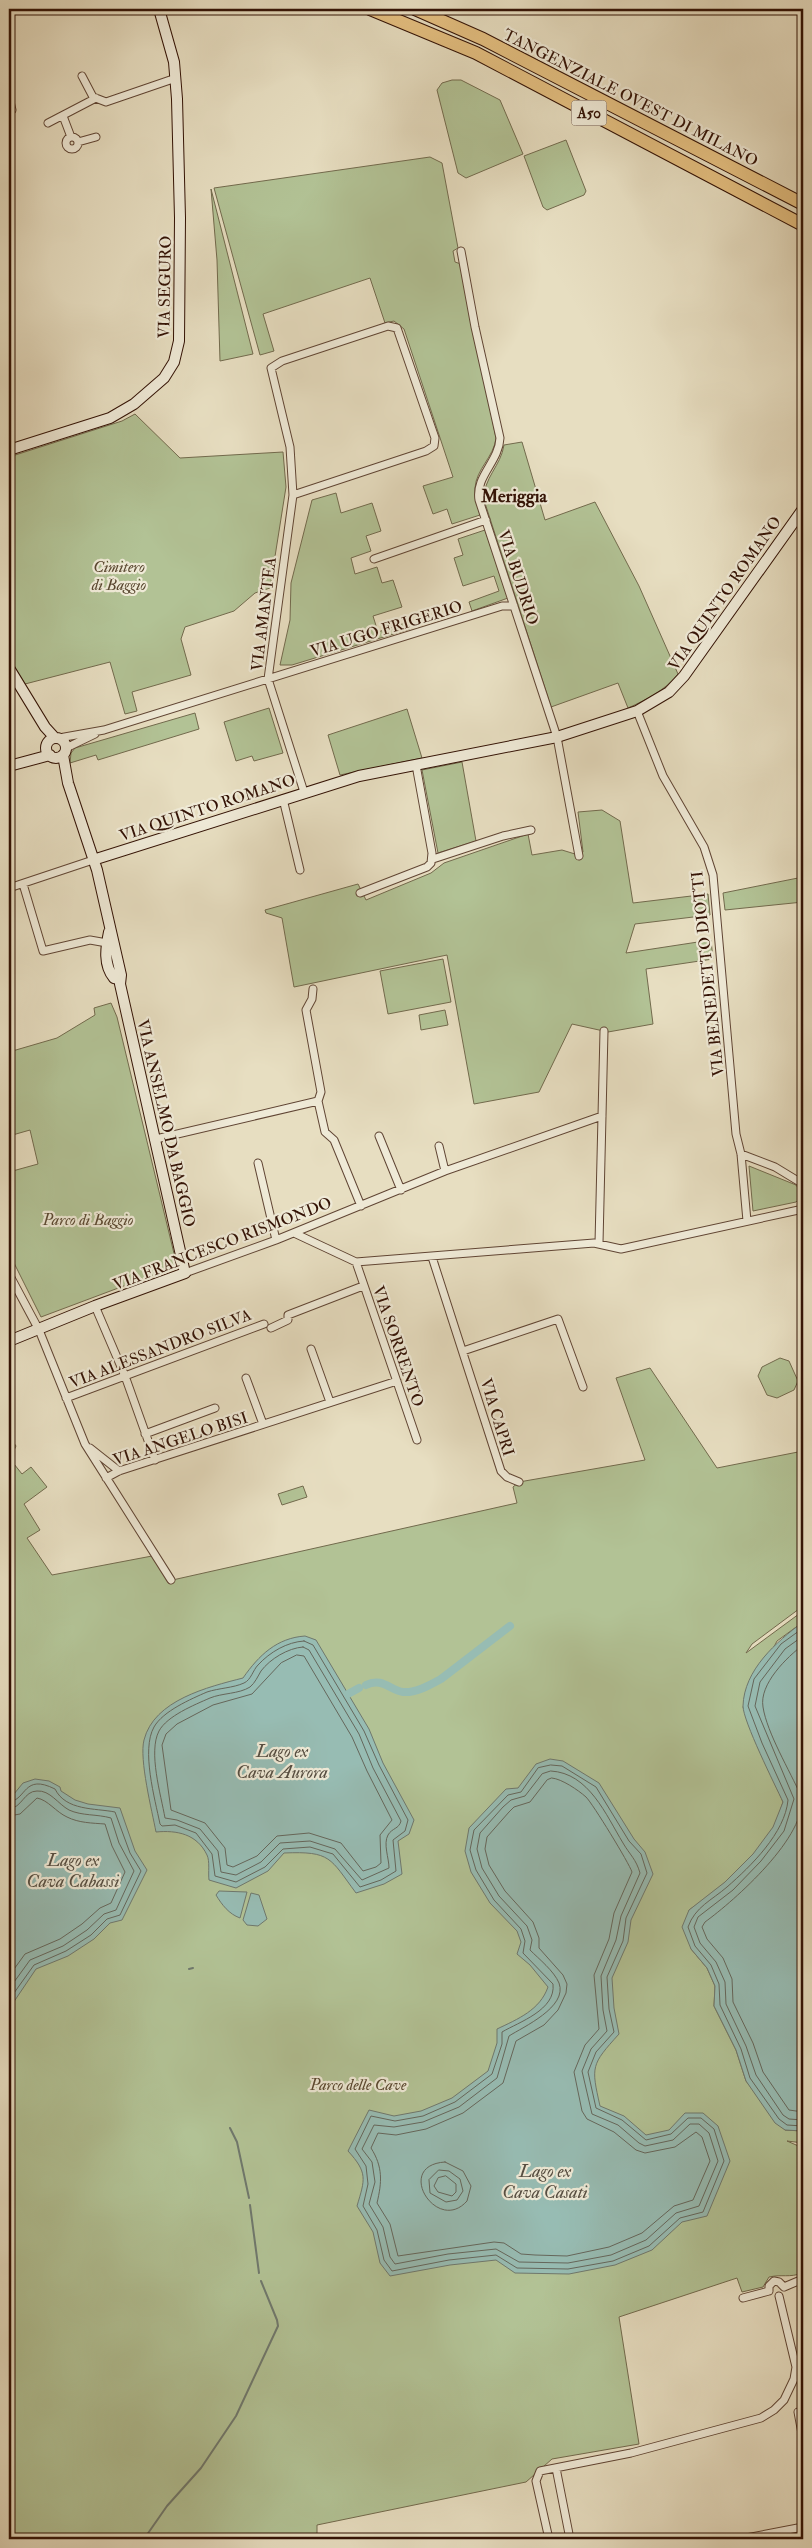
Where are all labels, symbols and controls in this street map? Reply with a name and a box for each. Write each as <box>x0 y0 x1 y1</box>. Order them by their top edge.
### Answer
street label: TANGENZIALE OVEST DI MILANO <box>500 25 761 171</box>
road number: A50 <box>572 100 606 126</box>
street label: VIA SEGURO <box>154 236 176 339</box>
district label: Meriggia <box>480 485 548 508</box>
street label: VIA QUINTO ROMANO <box>664 512 786 675</box>
street label: VIA BUDRIO <box>493 527 543 627</box>
street label: VIA AMANTEA <box>247 556 281 672</box>
park label: Cimitero di Baggio <box>91 557 147 595</box>
street label: VIA UGO FRIGERIO <box>308 596 465 662</box>
street label: VIA QUINTO ROMANO <box>117 770 298 846</box>
street label: VIA BENEDETTO DIOTTI <box>687 870 729 1078</box>
street label: VIA ANSELMO DA BAGGIO <box>132 1017 200 1229</box>
street label: VIA FRANCESCO RISMONDO <box>110 1193 334 1295</box>
park label: Parco di Baggio <box>41 1210 134 1230</box>
street label: VIA SORRENTO <box>368 1283 428 1410</box>
street label: VIA ALESSANDRO SILVA <box>66 1305 254 1393</box>
street label: VIA CAPRI <box>476 1376 518 1459</box>
street label: VIA ANGELO BISI <box>110 1408 250 1470</box>
water label: Lago ex Cava Aurora <box>236 1740 328 1784</box>
water label: Lago ex Cava Cabassi <box>27 1849 120 1893</box>
park label: Parco delle Cave <box>309 2075 407 2095</box>
water label: Lago ex Cava Casati <box>502 2160 588 2204</box>

